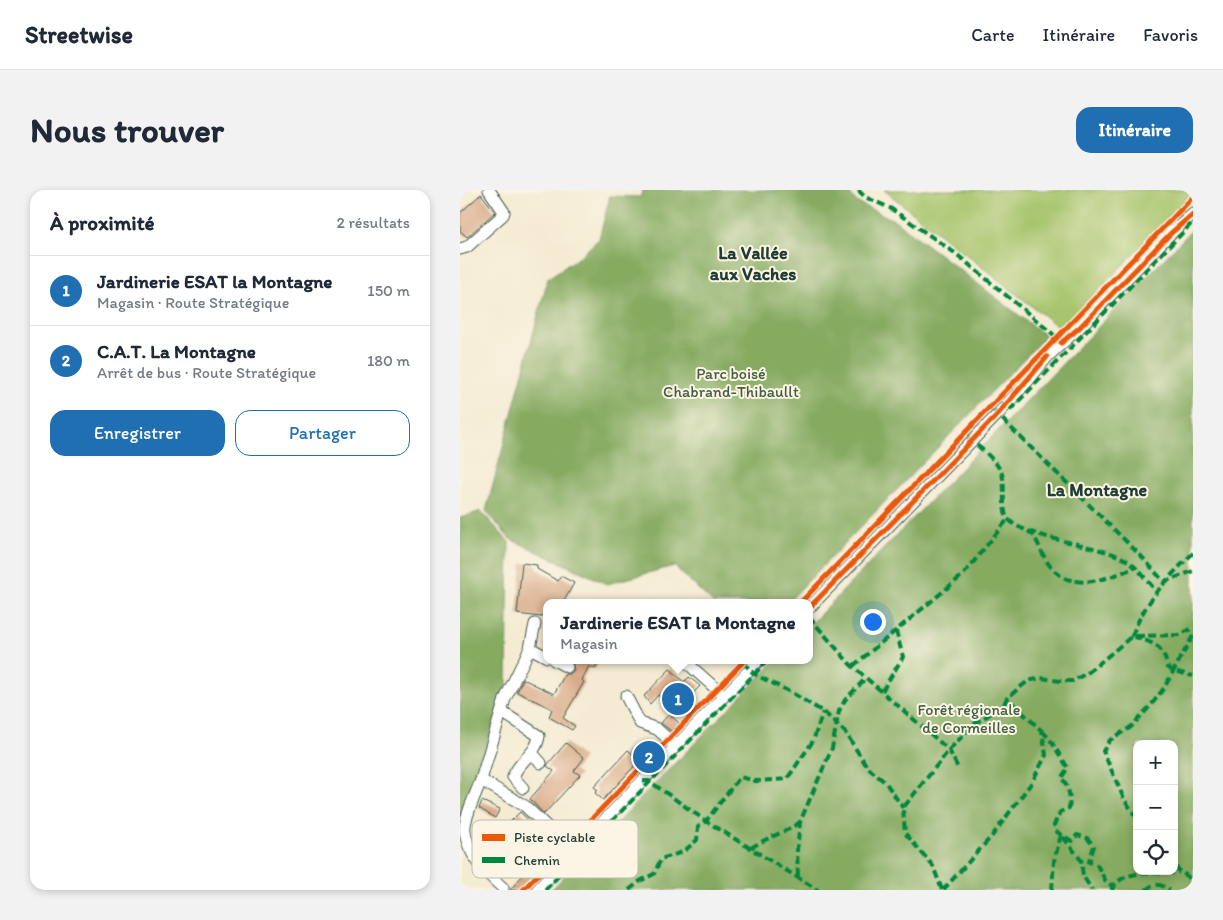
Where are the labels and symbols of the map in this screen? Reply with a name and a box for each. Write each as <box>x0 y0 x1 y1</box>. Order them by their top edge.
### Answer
district label: La Vallée aux Vaches <box>710 242 796 285</box>
park label: Parc boisé Chabrand-Thibaullt <box>663 364 799 401</box>
district label: La Montagne <box>1047 479 1148 501</box>
your location <box>860 609 886 635</box>
pin: 1 <box>662 680 694 718</box>
park label: Forêt régionale de Cormeilles <box>918 700 1020 737</box>
pin: 2 <box>633 738 665 776</box>
legend <box>472 820 638 878</box>
text: Piste cyclable <box>514 829 596 846</box>
text: Chemin <box>514 852 560 869</box>

